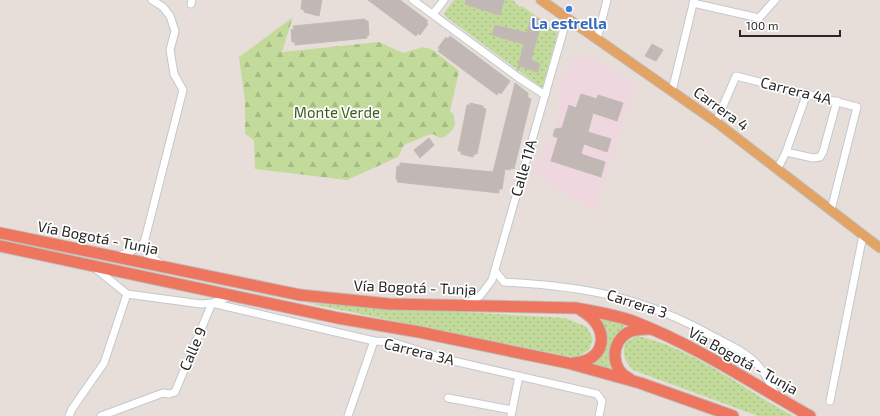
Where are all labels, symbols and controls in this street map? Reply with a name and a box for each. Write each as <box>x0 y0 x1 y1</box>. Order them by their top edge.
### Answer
marker: La estrella <box>564 4 574 14</box>
scale bar <box>740 12 840 38</box>
place label: La estrella <box>531 14 607 32</box>
text: 100 m <box>746 18 778 32</box>
street label: Carrera 4A <box>759 72 834 108</box>
street label: Carrera 4 <box>691 82 753 134</box>
park label: Monte Verde <box>294 103 380 121</box>
street label: Calle 11A <box>506 137 540 198</box>
street label: Vía Bogotá - Tunja <box>36 216 160 259</box>
street label: Vía Bogotá - Tunja <box>353 276 477 299</box>
street label: Carrera 3 <box>605 285 670 321</box>
street label: Vía Bogotá - Tunja <box>685 322 802 399</box>
street label: Calle 9 <box>175 324 209 373</box>
street label: Carrera 3A <box>382 334 457 369</box>

